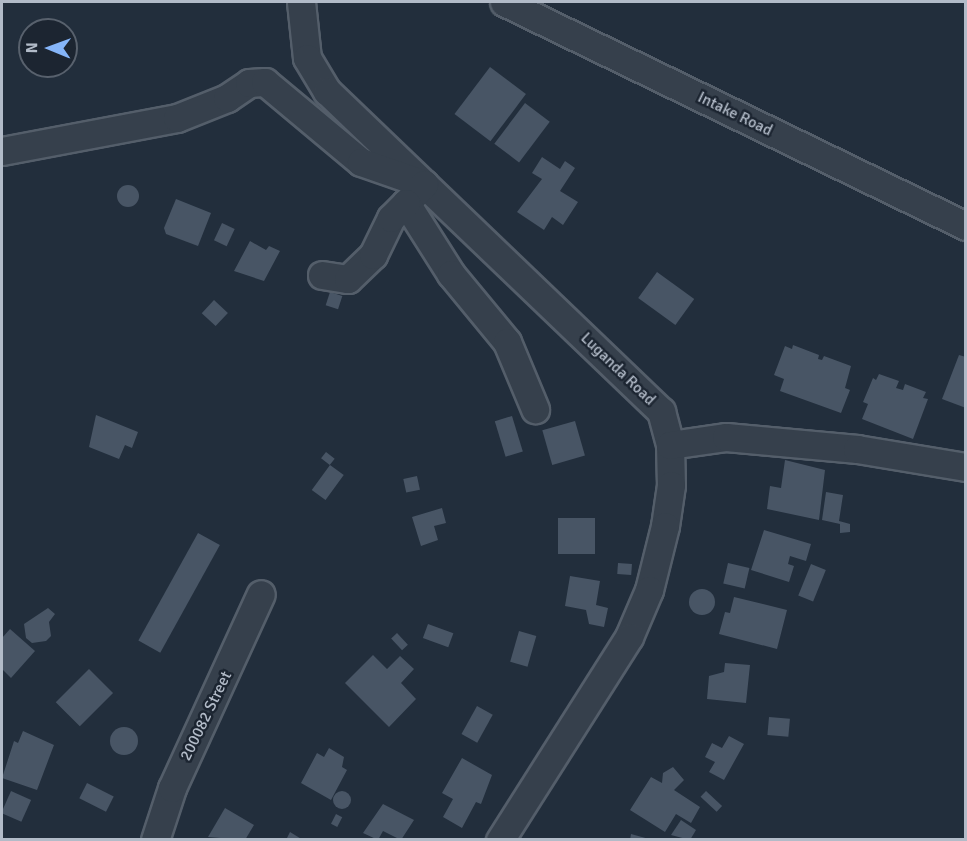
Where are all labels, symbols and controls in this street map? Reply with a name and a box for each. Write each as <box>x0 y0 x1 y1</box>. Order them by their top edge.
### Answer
north arrow <box>18 18 78 78</box>
text: N <box>22 42 42 53</box>
street label: Intake Road <box>695 88 775 140</box>
street label: Luganda Road <box>577 329 659 409</box>
street label: 200082 Street <box>176 668 236 764</box>

